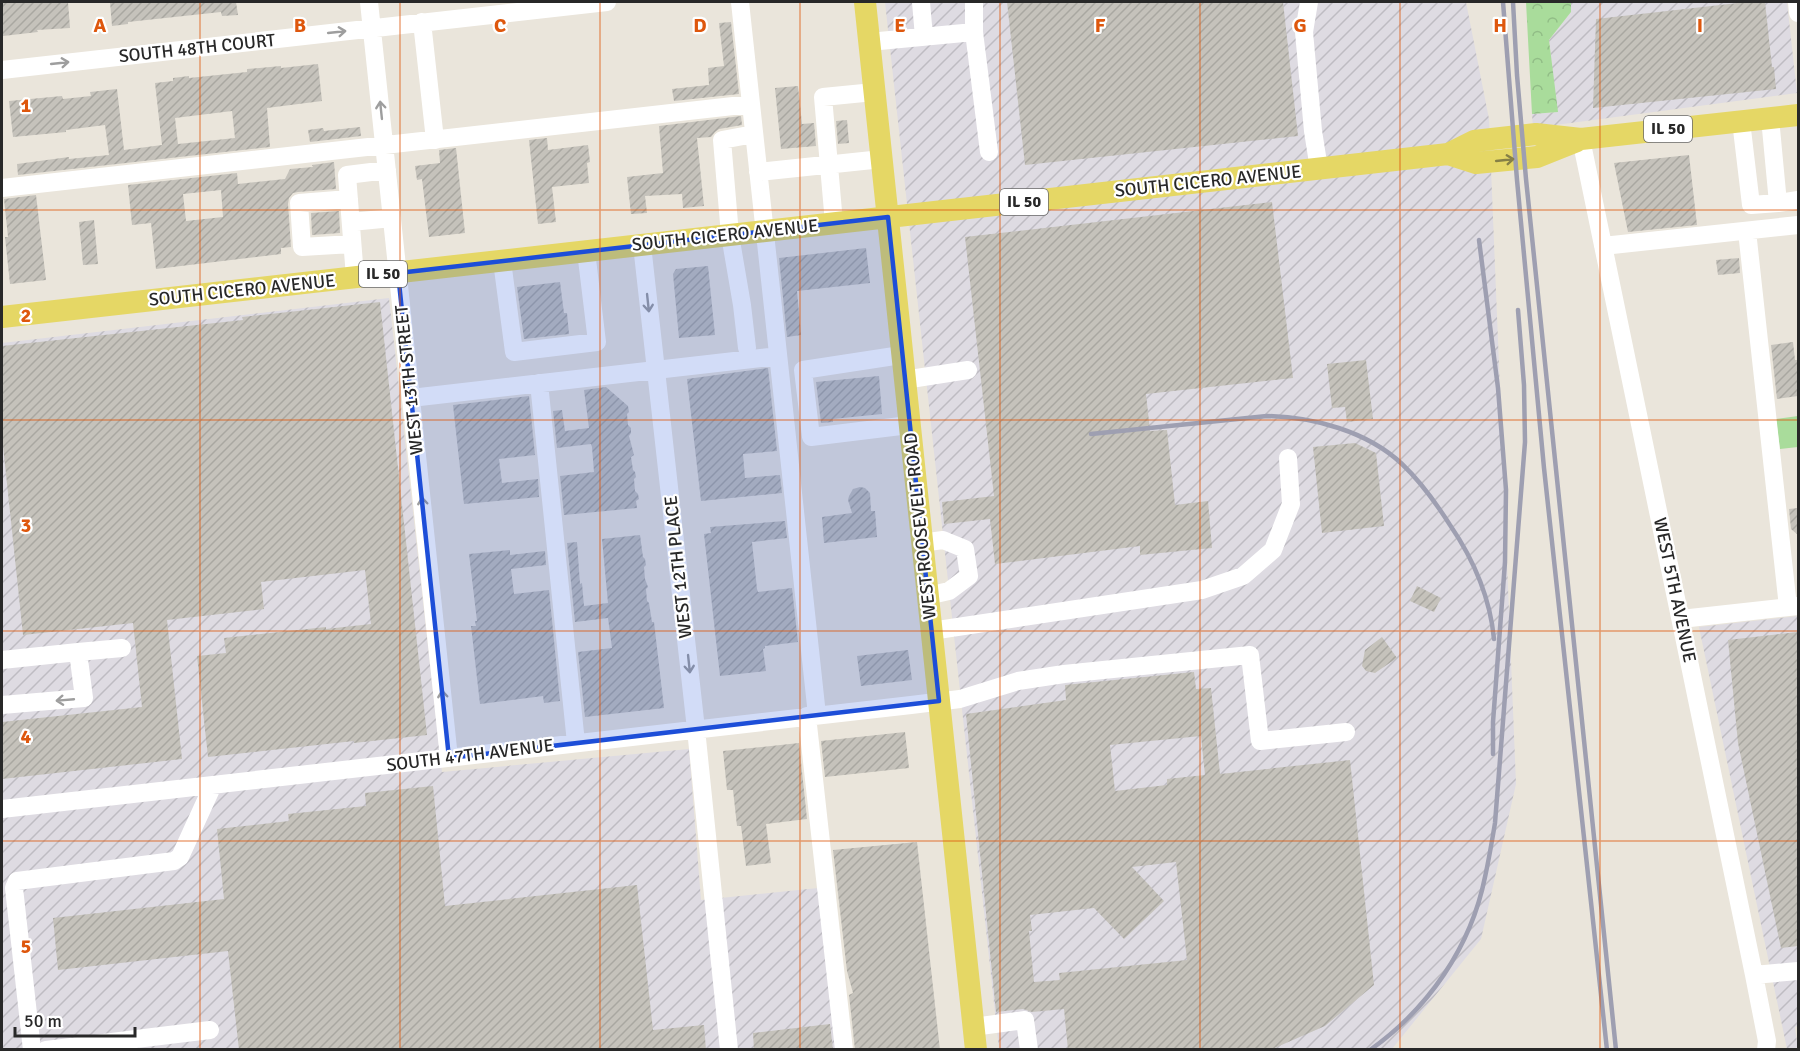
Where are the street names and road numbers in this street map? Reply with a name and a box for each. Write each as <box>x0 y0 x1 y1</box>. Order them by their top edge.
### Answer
street label: SOUTH 48TH COURT <box>118 29 276 67</box>
road number: IL 50 <box>1644 116 1692 142</box>
street label: SOUTH CICERO AVENUE <box>1114 160 1302 202</box>
road number: IL 50 <box>1000 189 1048 215</box>
street label: SOUTH CICERO AVENUE <box>631 214 819 256</box>
road number: IL 50 <box>359 261 407 287</box>
street label: SOUTH CICERO AVENUE <box>148 269 336 311</box>
street label: WEST 13TH STREET <box>390 304 428 456</box>
street label: WEST ROOSEVELT ROAD <box>899 431 941 621</box>
street label: WEST 12TH PLACE <box>660 495 696 639</box>
street label: WEST 5TH AVENUE <box>1649 516 1701 664</box>
street label: SOUTH 47TH AVENUE <box>385 734 555 776</box>

